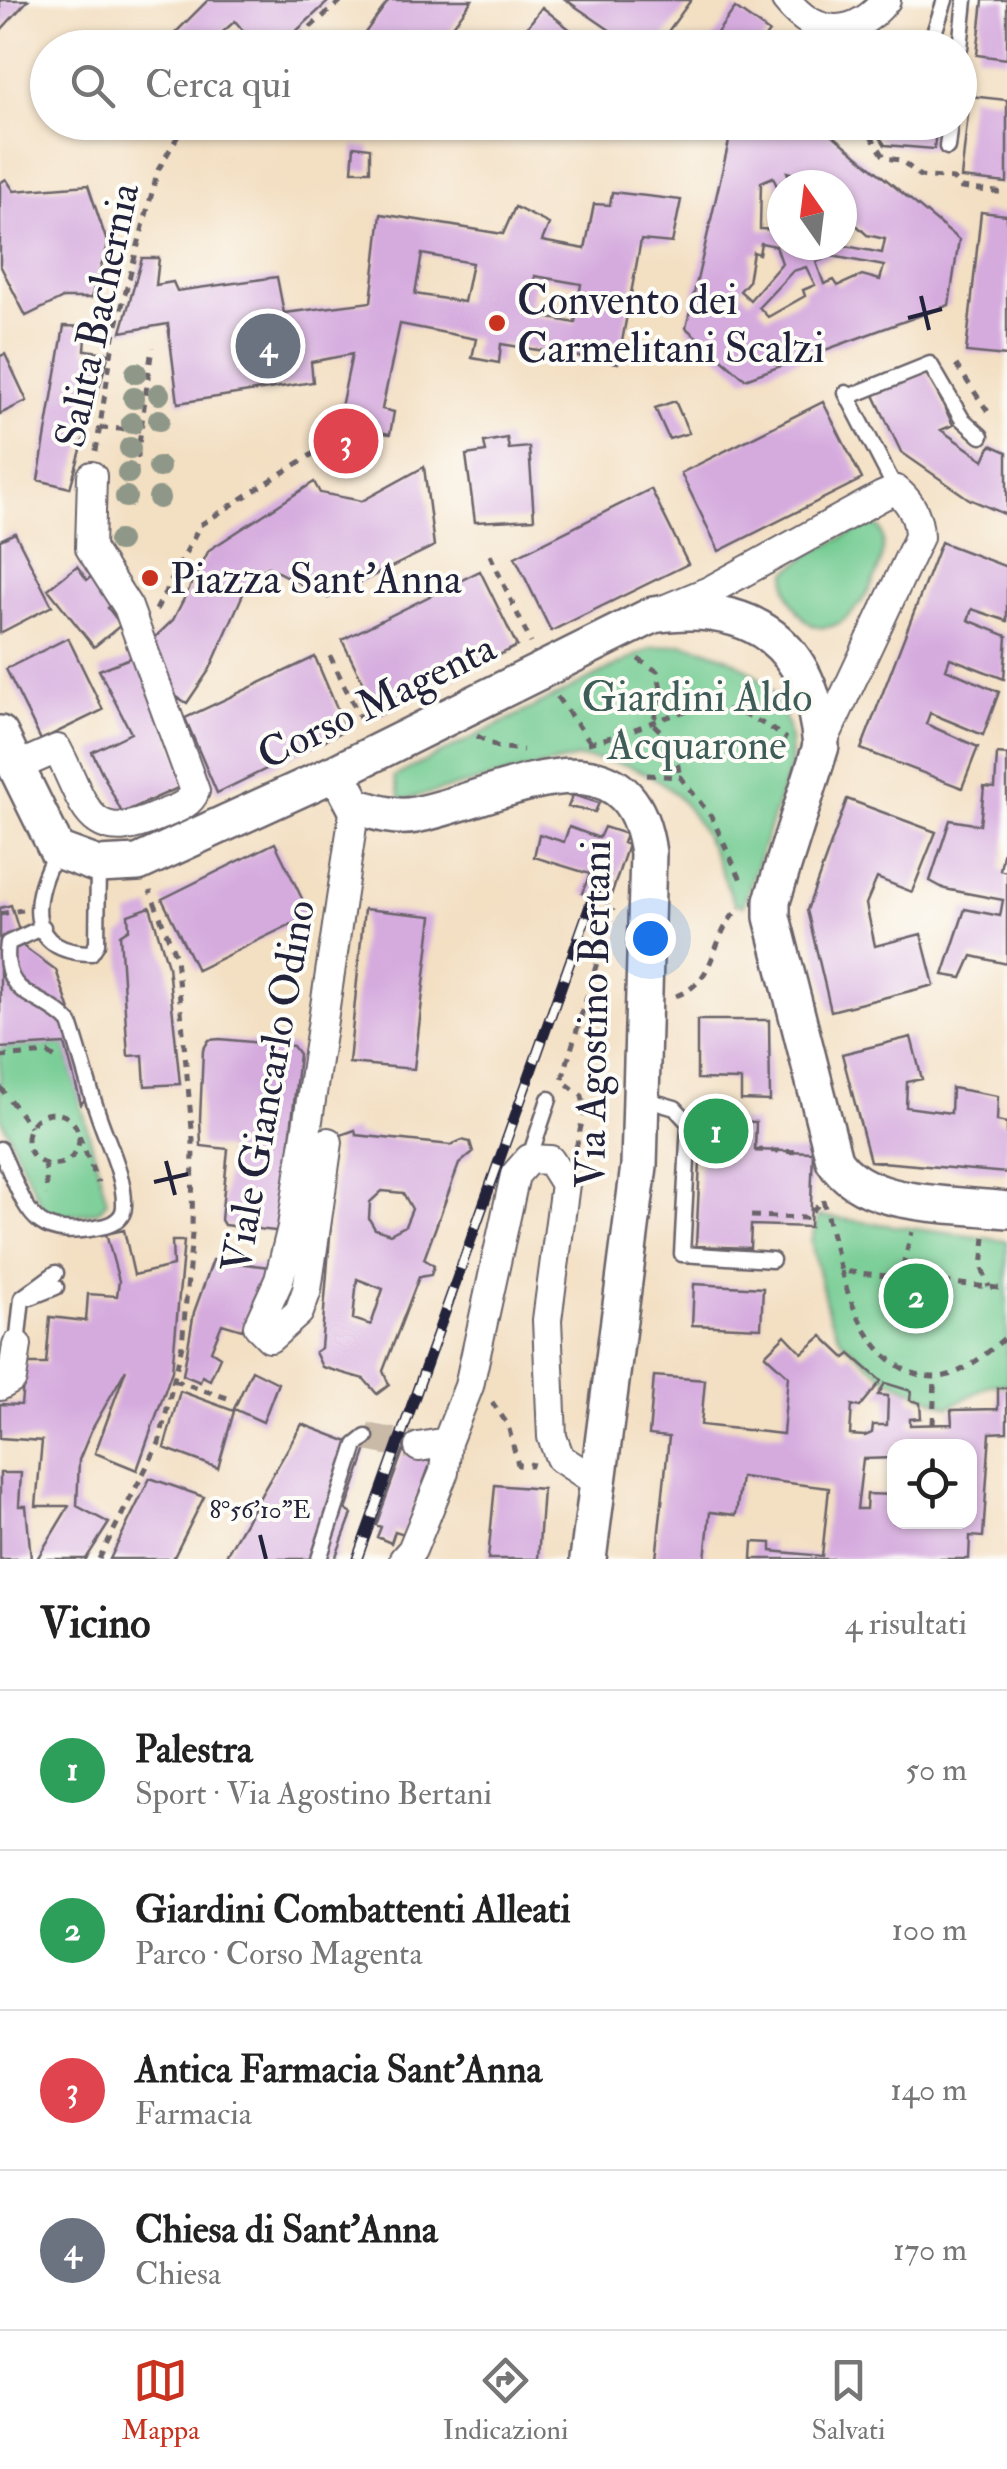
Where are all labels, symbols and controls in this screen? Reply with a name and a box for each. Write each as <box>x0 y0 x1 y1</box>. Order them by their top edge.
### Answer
search box <box>30 30 977 140</box>
icon: search <box>65 58 120 113</box>
text: Cerca qui <box>145 61 291 109</box>
north arrow <box>767 170 857 260</box>
street label: Salita Bachernia <box>45 178 152 452</box>
place label: Convento dei Carmelitani Scalzi <box>517 275 825 375</box>
pin: 4 <box>236 308 300 384</box>
marker: Convento dei Carmelitani Scalzi <box>486 312 508 334</box>
pin: 3 <box>314 404 378 478</box>
place label: Piazza Sant'Anna <box>170 554 462 606</box>
marker: Piazza Sant'Anna <box>139 567 161 589</box>
street label: Corso Magenta <box>249 622 505 782</box>
park label: Giardini Aldo Acquarone <box>582 672 812 772</box>
street label: Via Agostino Bertani <box>565 839 623 1189</box>
street label: Viale Giancarlo Odino <box>211 896 327 1277</box>
your location <box>625 913 676 964</box>
pin: 1 <box>684 1094 748 1168</box>
pin: 2 <box>884 1258 948 1334</box>
map controls <box>887 1439 977 1529</box>
button: locate <box>887 1439 977 1529</box>
text: 8°56'10"E <box>210 1495 311 1526</box>
text: Vicino <box>40 1598 150 1650</box>
text: 4 risultati <box>845 1604 967 1644</box>
text: Palestra <box>135 1726 253 1774</box>
text: 1 <box>67 1750 78 1790</box>
text: 50 m <box>905 1750 967 1790</box>
text: Sport · Via Agostino Bertani <box>135 1774 492 1814</box>
text: Giardini Combattenti Alleati <box>135 1886 571 1934</box>
text: 2 <box>64 1910 81 1950</box>
text: 100 m <box>891 1910 967 1950</box>
text: Parco · Corso Magenta <box>135 1934 423 1974</box>
text: Antica Farmacia Sant'Anna <box>135 2046 542 2094</box>
text: 3 <box>66 2070 79 2110</box>
text: 140 m <box>890 2070 967 2110</box>
text: Farmacia <box>135 2094 252 2134</box>
text: Chiesa di Sant'Anna <box>135 2206 438 2254</box>
text: 4 <box>64 2230 81 2270</box>
text: 170 m <box>893 2230 967 2270</box>
text: Chiesa <box>135 2254 221 2294</box>
tab: Mappa <box>121 2353 200 2448</box>
tab: Indicazioni <box>443 2353 568 2448</box>
tab: Salvati <box>811 2353 886 2448</box>

